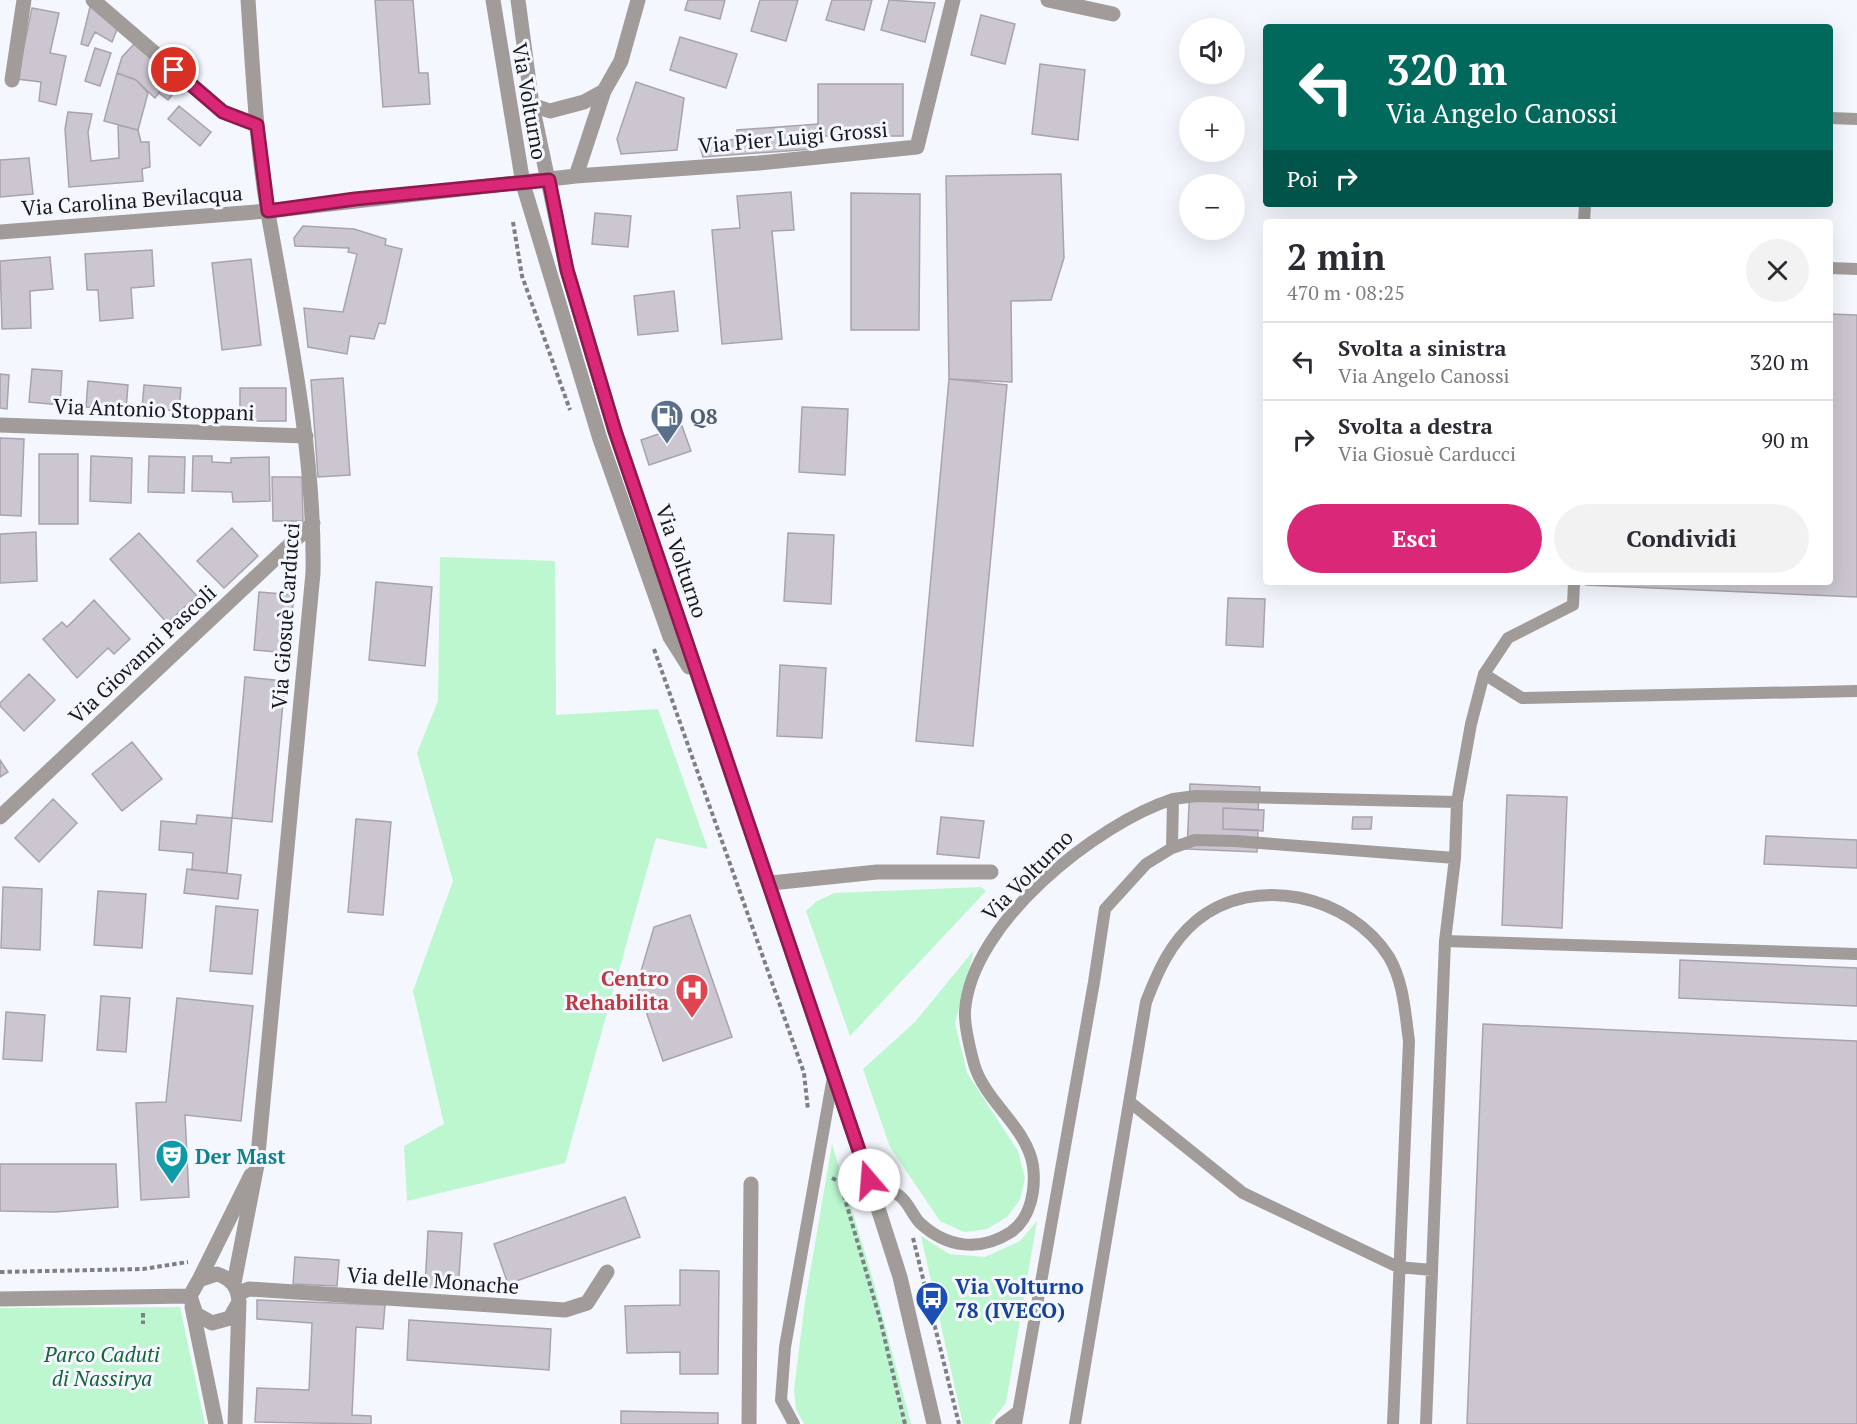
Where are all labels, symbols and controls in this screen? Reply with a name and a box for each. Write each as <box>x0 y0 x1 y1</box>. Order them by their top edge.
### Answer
map controls <box>1179 18 1245 240</box>
button: sound <box>1179 18 1245 84</box>
street label: Via Volturno <box>506 40 554 162</box>
text: 320 m <box>1386 41 1507 97</box>
pin <box>148 44 199 95</box>
icon: left <box>1287 48 1365 126</box>
icon: arrive <box>157 53 190 86</box>
text: Via Angelo Canossi <box>1386 95 1618 131</box>
button: + <box>1179 96 1245 162</box>
street label: Via Pier Luigi Grossi <box>697 115 889 159</box>
icon: right <box>1330 162 1363 195</box>
text: Poi <box>1287 164 1318 193</box>
button: − <box>1179 174 1245 240</box>
street label: Via Carolina Bevilacqua <box>20 178 244 222</box>
text: 2 min <box>1287 233 1385 280</box>
button: close <box>1746 239 1809 302</box>
text: 470 m · 08:25 <box>1287 279 1405 306</box>
text: Svolta a sinistra <box>1338 333 1507 362</box>
icon: left <box>1287 345 1320 378</box>
text: 320 m <box>1749 347 1809 376</box>
text: Via Angelo Canossi <box>1338 362 1510 389</box>
street label: Via Antonio Stoppani <box>53 391 255 427</box>
fuel station icon: Q8 <box>649 398 685 445</box>
place label: Q8 <box>690 402 718 430</box>
text: Svolta a destra <box>1338 411 1493 440</box>
icon: right <box>1287 423 1320 456</box>
text: 90 m <box>1761 425 1809 454</box>
text: Via Giosuè Carducci <box>1338 440 1516 467</box>
street label: Via Volturno <box>650 501 714 621</box>
button: Esci <box>1287 504 1542 573</box>
button: Condividi <box>1554 504 1809 573</box>
street label: Via Giosuè Carducci <box>265 522 305 710</box>
street label: Via Giovanni Pascoli <box>62 578 222 730</box>
street label: Via Volturno <box>975 823 1079 927</box>
place label: Centro Rehabilita <box>565 964 669 1016</box>
hospital icon: Centro Rehabilita <box>674 972 710 1019</box>
theatre icon: Der Mast <box>154 1138 190 1185</box>
place label: Der Mast <box>195 1142 286 1170</box>
position arrow <box>837 1148 901 1212</box>
street label: Via delle Monache <box>346 1260 520 1300</box>
place label: Via Volturno 78 (IVECO) <box>955 1272 1084 1324</box>
bus stop icon: Via Volturno 78 (IVECO) <box>914 1280 950 1327</box>
park label: Parco Caduti di Nassirya <box>43 1340 160 1392</box>

